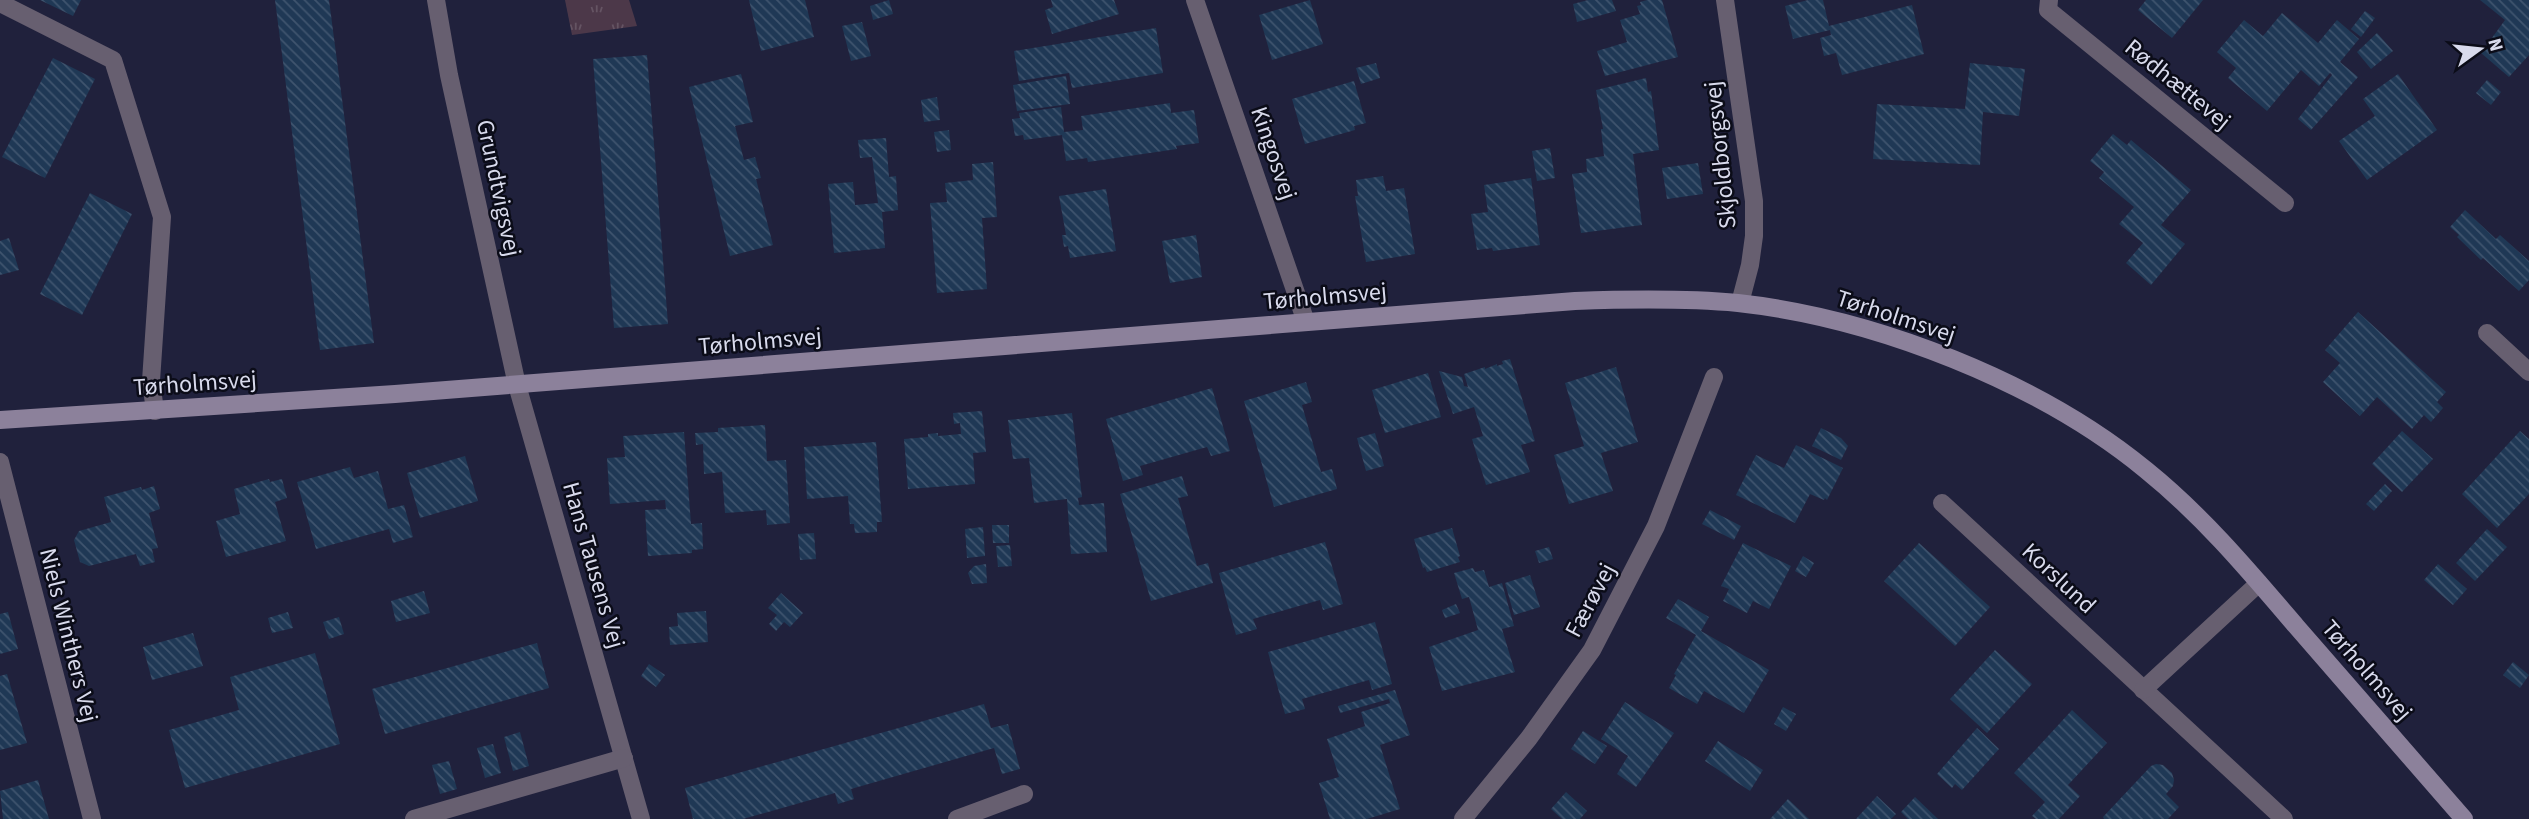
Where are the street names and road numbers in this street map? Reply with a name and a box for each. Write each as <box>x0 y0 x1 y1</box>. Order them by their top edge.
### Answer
street label: Rødhættevej <box>2117 31 2238 138</box>
street label: Skjoldborgsvej <box>1695 79 1746 231</box>
street label: Kingosvej <box>1241 102 1306 205</box>
street label: Grundtvigsvej <box>467 116 530 260</box>
street label: Tørholmsvej <box>1262 274 1388 319</box>
street label: Tørholmsvej <box>1832 281 1960 352</box>
street label: Tørholmsvej <box>697 319 823 364</box>
street label: Tørholmsvej <box>132 362 258 405</box>
street label: Hans Tausens Vej <box>553 478 634 653</box>
street label: Korslund <box>2014 535 2104 622</box>
street label: Niels Winthers Vej <box>30 544 107 726</box>
street label: Færøvej <box>1556 557 1625 644</box>
street label: Tørholmsvej <box>2313 612 2420 728</box>

